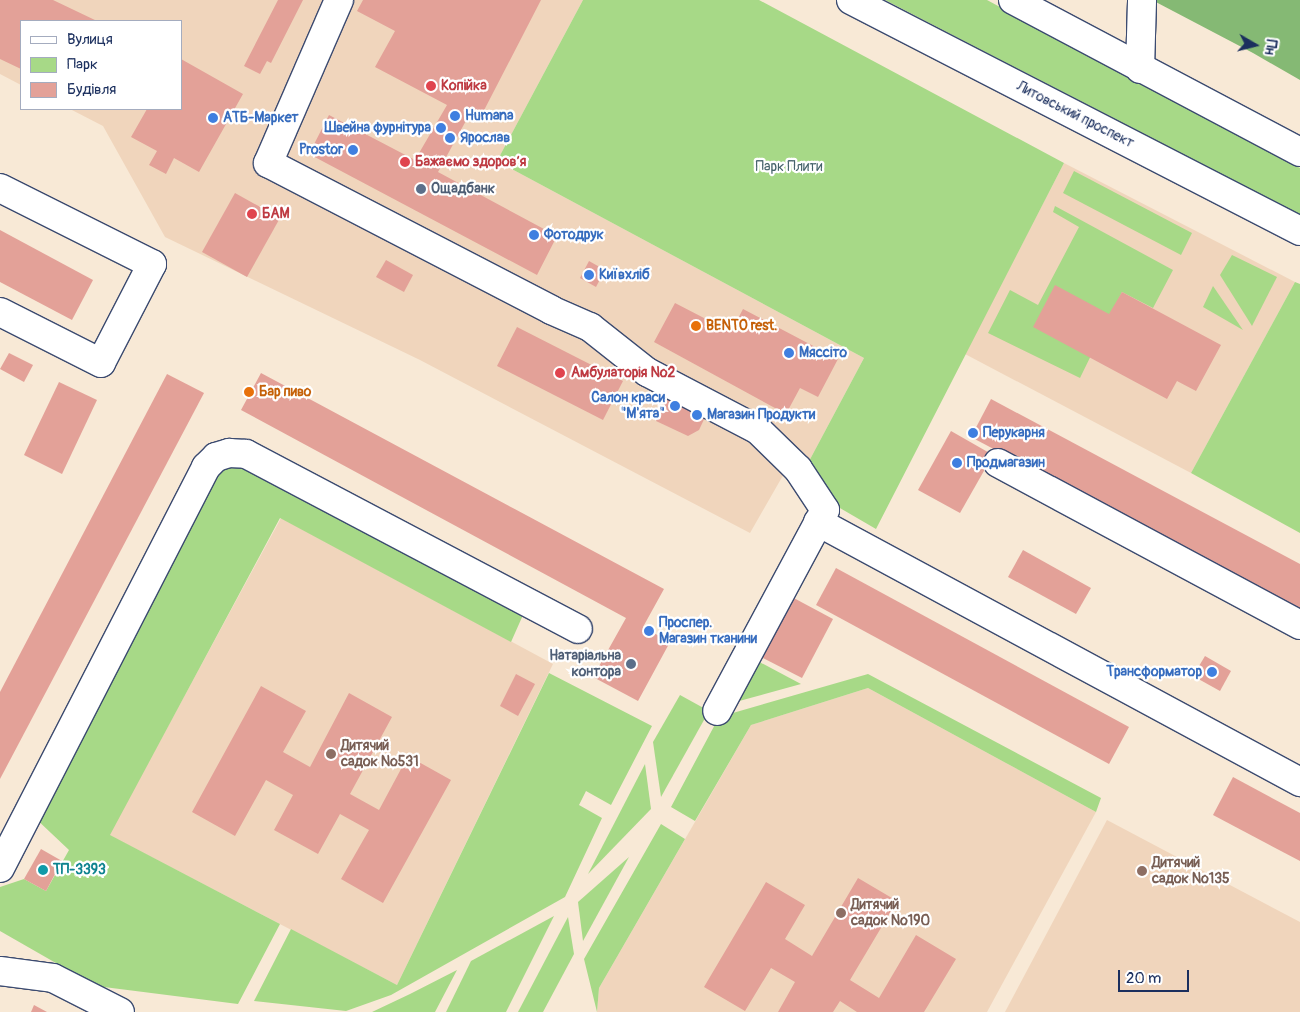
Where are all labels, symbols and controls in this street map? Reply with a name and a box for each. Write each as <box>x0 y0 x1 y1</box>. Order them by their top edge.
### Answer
legend <box>20 20 182 110</box>
north arrow <box>1230 20 1280 70</box>
text: Вулиця <box>67 30 113 49</box>
text: Пн <box>1261 38 1280 56</box>
text: Парк <box>67 55 98 74</box>
place label: Копійка <box>441 78 487 94</box>
street label: Литовський проспект <box>1014 78 1136 152</box>
text: Будівля <box>67 80 116 99</box>
marker: Копійка <box>425 80 437 92</box>
place label: Humana <box>465 108 513 124</box>
place label: АТБ-Маркет <box>223 110 299 126</box>
marker: Humana <box>449 110 461 122</box>
marker: АТБ-Маркет <box>207 112 219 124</box>
place label: Швейна фурнітура <box>324 120 431 136</box>
marker: Швейна фурнітура <box>435 122 447 134</box>
place label: Ярослав <box>460 130 510 146</box>
marker: Ярослав <box>444 132 456 144</box>
place label: Prostor <box>299 142 343 158</box>
marker: Prostor <box>347 144 359 156</box>
place label: Бажаємо здоровʼя <box>415 154 526 170</box>
marker: Бажаємо здоровʼя <box>399 156 411 168</box>
park label: Парк Плити <box>755 159 823 175</box>
place label: Ощадбанк <box>431 181 495 197</box>
marker: Ощадбанк <box>415 183 427 195</box>
place label: БАМ <box>262 206 290 222</box>
marker: БАМ <box>246 208 258 220</box>
place label: Фотодрук <box>544 227 604 243</box>
marker: Фотодрук <box>528 229 540 241</box>
place label: Київхліб <box>599 267 650 283</box>
marker: Київхліб <box>583 269 595 281</box>
place label: BENTO rest. <box>706 318 777 334</box>
marker: BENTO rest. <box>690 320 702 332</box>
place label: Мяссіто <box>799 345 847 361</box>
marker: Мяссіто <box>783 347 795 359</box>
place label: Амбулаторія №2 <box>571 365 675 381</box>
marker: Амбулаторія №2 <box>553 366 567 380</box>
place label: Бар пиво <box>259 384 311 400</box>
marker: Бар пиво <box>243 386 255 398</box>
place label: Салон краси "М'ята" <box>591 390 665 422</box>
marker: Салон краси "М'ята" <box>669 400 681 412</box>
place label: Магазин Продукти <box>707 407 815 423</box>
marker: Магазин Продукти <box>691 409 703 421</box>
place label: Перукарня <box>983 425 1045 441</box>
marker: Перукарня <box>967 427 979 439</box>
place label: Продмагазин <box>967 455 1045 471</box>
marker: Продмагазин <box>951 457 963 469</box>
place label: Проспер. Магазин тканини <box>659 615 757 648</box>
marker: Проспер. Магазин тканини <box>643 625 655 637</box>
place label: Натаріальна контора <box>549 648 621 680</box>
marker: Натаріальна контора <box>625 658 637 670</box>
place label: Трансформатор <box>1106 664 1202 680</box>
marker: Трансформатор <box>1206 666 1218 678</box>
place label: Дитячий садок №531 <box>341 738 419 770</box>
marker: Дитячий садок №531 <box>325 748 337 760</box>
place label: Дитячий садок №135 <box>1152 855 1230 888</box>
place label: ТП-3393 <box>53 862 106 878</box>
marker: ТП-3393 <box>37 864 49 876</box>
marker: Дитячий садок №135 <box>1136 865 1148 877</box>
place label: Дитячий садок №190 <box>851 897 930 930</box>
marker: Дитячий садок №190 <box>835 907 847 919</box>
scale bar <box>1120 960 1191 992</box>
text: 20 m <box>1126 969 1161 988</box>

